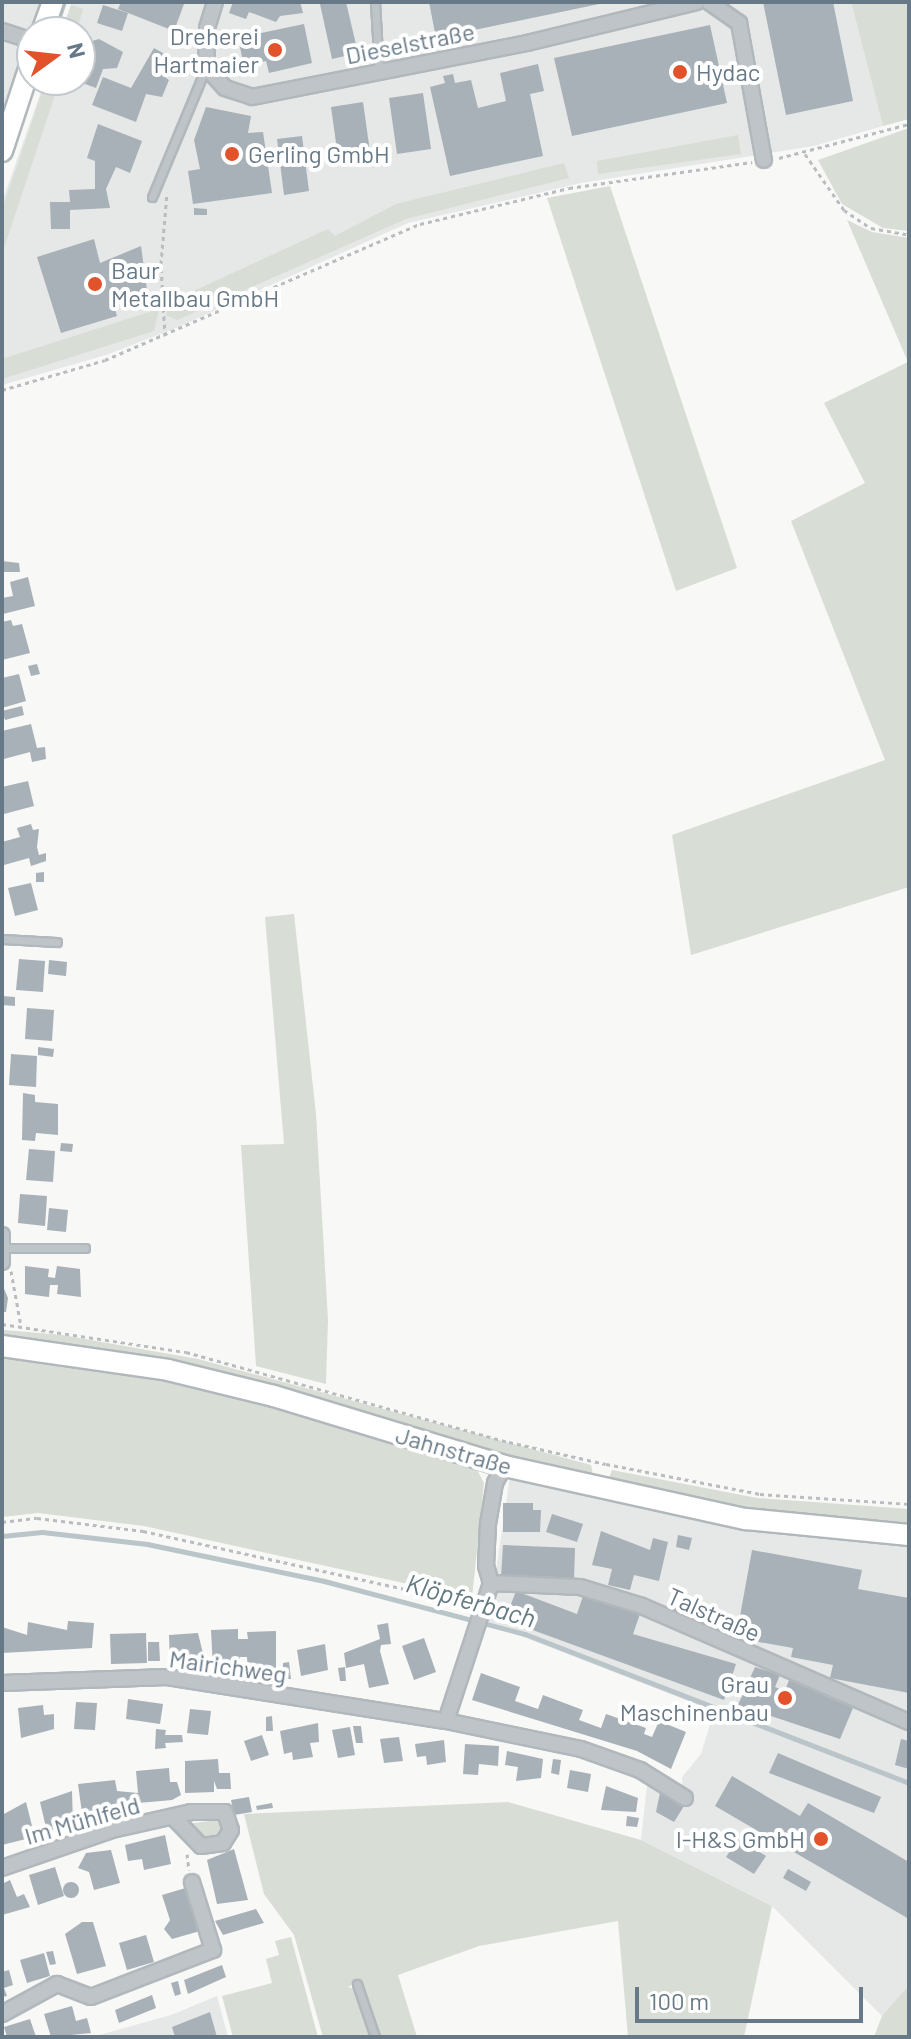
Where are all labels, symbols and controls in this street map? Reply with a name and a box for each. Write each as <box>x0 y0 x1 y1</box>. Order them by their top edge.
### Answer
north arrow <box>16 16 96 96</box>
street label: Dieselstraße <box>343 16 477 70</box>
place label: Dreherei Hartmaier <box>153 22 259 78</box>
text: N <box>63 40 92 61</box>
marker: Dreherei Hartmaier <box>266 41 284 59</box>
place label: Hydac <box>696 58 760 86</box>
marker: Hydac <box>671 63 689 81</box>
place label: Gerling GmbH <box>248 140 390 168</box>
marker: Gerling GmbH <box>223 145 241 163</box>
place label: Baur Metallbau GmbH <box>111 256 279 312</box>
marker: Baur Metallbau GmbH <box>86 275 104 293</box>
street label: Jahnstraße <box>393 1420 515 1480</box>
water label: Klöpferbach <box>403 1567 539 1633</box>
street label: Talstraße <box>663 1581 765 1647</box>
street label: Mairichweg <box>168 1644 288 1688</box>
place label: Grau Maschinenbau <box>620 1670 769 1726</box>
marker: Grau Maschinenbau <box>776 1689 794 1707</box>
street label: Im Mühlfeld <box>21 1790 143 1850</box>
place label: I-H&S GmbH <box>676 1825 805 1853</box>
marker: I-H&S GmbH <box>812 1830 830 1848</box>
scale bar <box>639 1971 867 2021</box>
text: 100 m <box>649 1986 709 2015</box>

